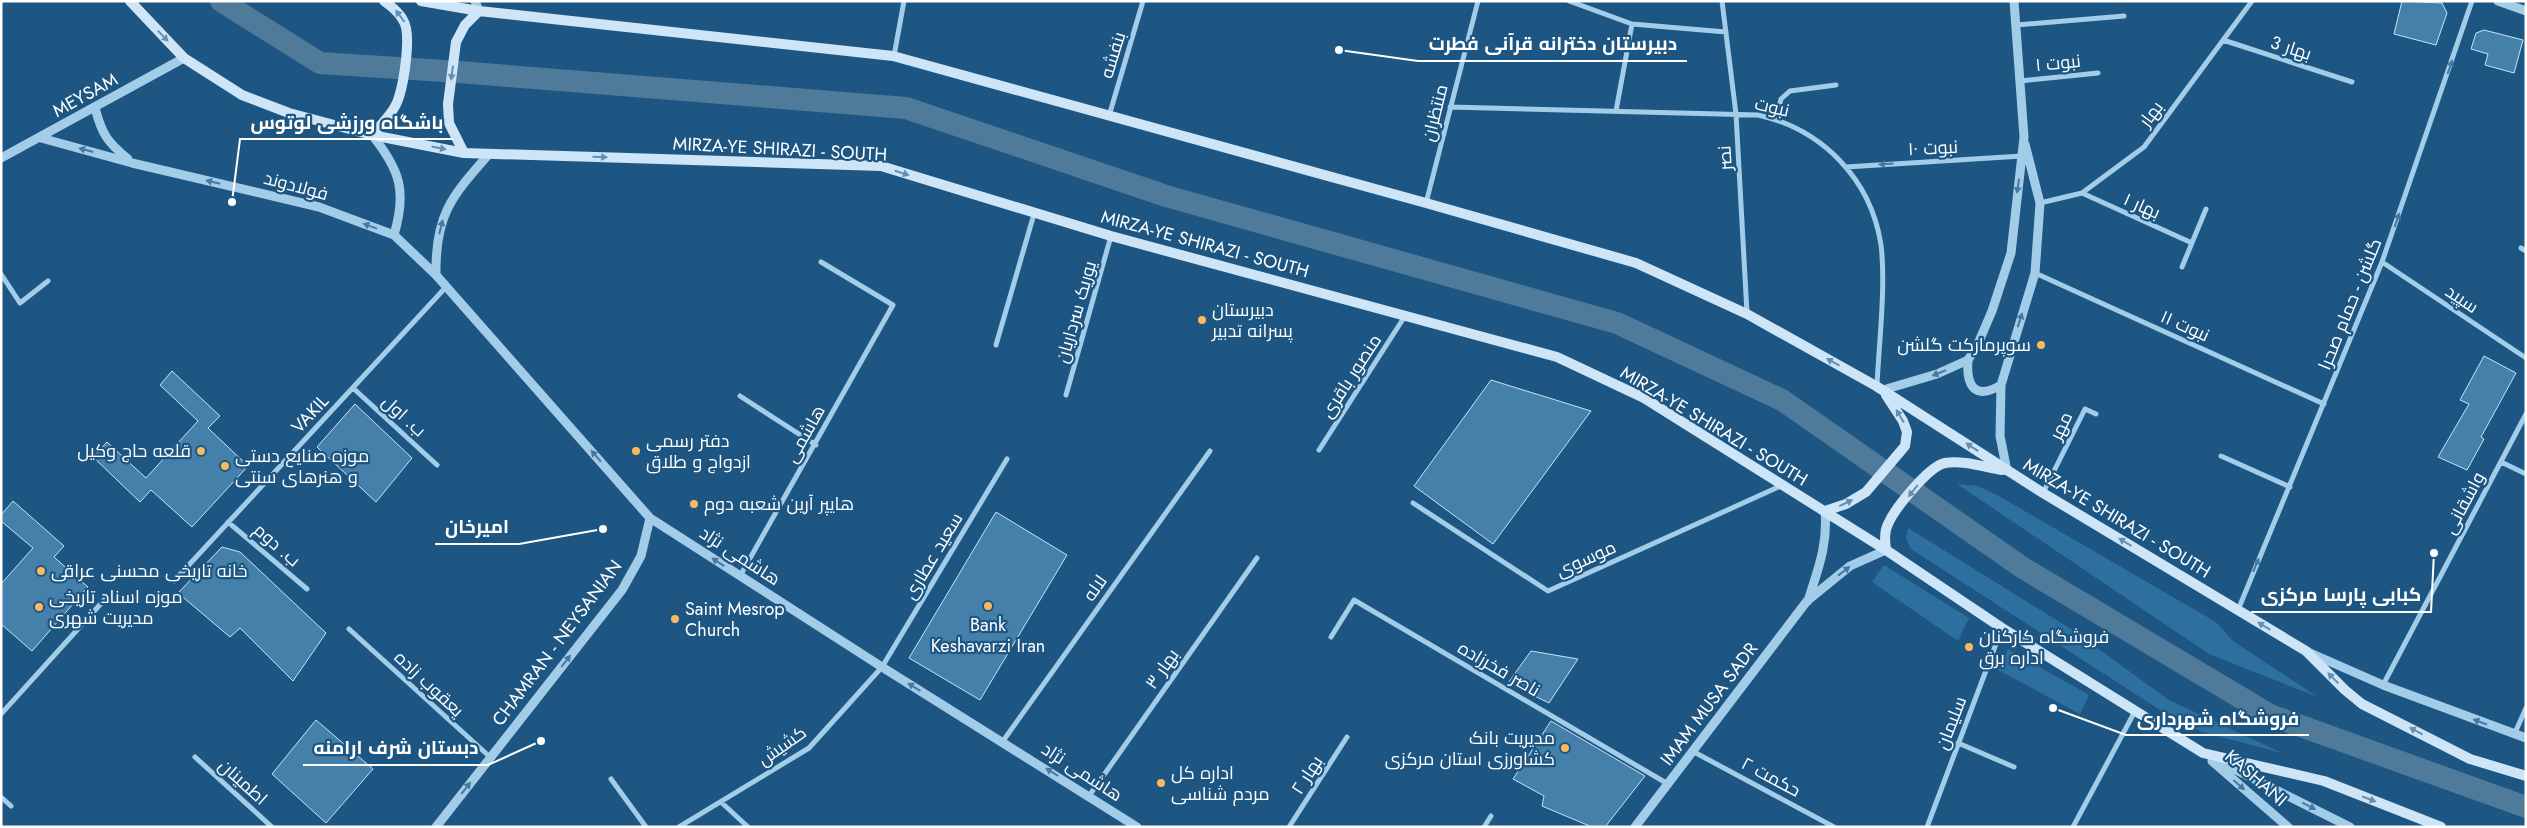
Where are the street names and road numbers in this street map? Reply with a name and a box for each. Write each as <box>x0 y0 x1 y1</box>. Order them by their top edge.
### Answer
street label: بنفشه <box>1094 28 1132 82</box>
street label: بهار 3 <box>2267 29 2315 67</box>
street label: نبوت ۱ <box>2034 48 2082 78</box>
street label: MEYSAM <box>48 66 122 124</box>
street label: منتظران <box>1415 82 1455 144</box>
street label: نبوت <box>1752 90 1792 124</box>
street label: بهار <box>2132 96 2169 133</box>
street label: MIRZA-YE SHIRAZI - SOUTH <box>672 130 888 168</box>
street label: نبوت ۱۰ <box>1907 134 1959 162</box>
street label: نصر <box>1711 145 1739 172</box>
street label: فولادوند <box>261 165 331 207</box>
street label: بهار ۱ <box>2119 186 2165 226</box>
street label: MIRZA-YE SHIRAZI - SOUTH <box>1098 204 1312 284</box>
street label: گلشن - حمام صحرا <box>2312 234 2388 374</box>
street label: یوریک سرداریان <box>1049 258 1103 366</box>
street label: سپید <box>2440 278 2484 320</box>
street label: نبوت ۱۱ <box>2156 304 2214 348</box>
street label: منصور باقری <box>1314 329 1388 423</box>
street label: MIRZA-YE SHIRAZI - SOUTH <box>1615 360 1813 492</box>
street label: VAKIL <box>285 389 335 439</box>
street label: ب. اول <box>376 389 432 443</box>
street label: هاشمی <box>778 400 832 468</box>
street label: مهر <box>2043 407 2079 446</box>
street label: MIRZA-YE SHIRAZI - SOUTH <box>2018 452 2216 584</box>
street label: واشقانی <box>2437 467 2491 539</box>
street label: سعید عطاری <box>897 508 969 604</box>
street label: ب. دوم <box>248 517 306 573</box>
street label: هاشمی نژاد <box>694 520 786 592</box>
street label: موسوی <box>1552 534 1620 584</box>
street label: CHAMRAN - NEYSANIAN <box>486 555 628 731</box>
street label: لاله <box>1077 570 1113 606</box>
street label: ناصر فخرزاده <box>1453 635 1545 703</box>
street label: IMAM MUSA SADR <box>1654 637 1764 771</box>
street label: بهار ۳ <box>1139 643 1185 695</box>
street label: یعقوب زاده <box>388 645 470 723</box>
street label: سلیمان <box>1929 693 1973 753</box>
street label: کشیش <box>752 720 812 772</box>
street label: هاشمی نژاد <box>1036 736 1128 808</box>
street label: KASHANI <box>2219 744 2293 812</box>
street label: بهار ۲ <box>1285 750 1329 800</box>
street label: حکمت ۲ <box>1737 751 1805 803</box>
street label: اطمینان <box>213 753 273 811</box>

